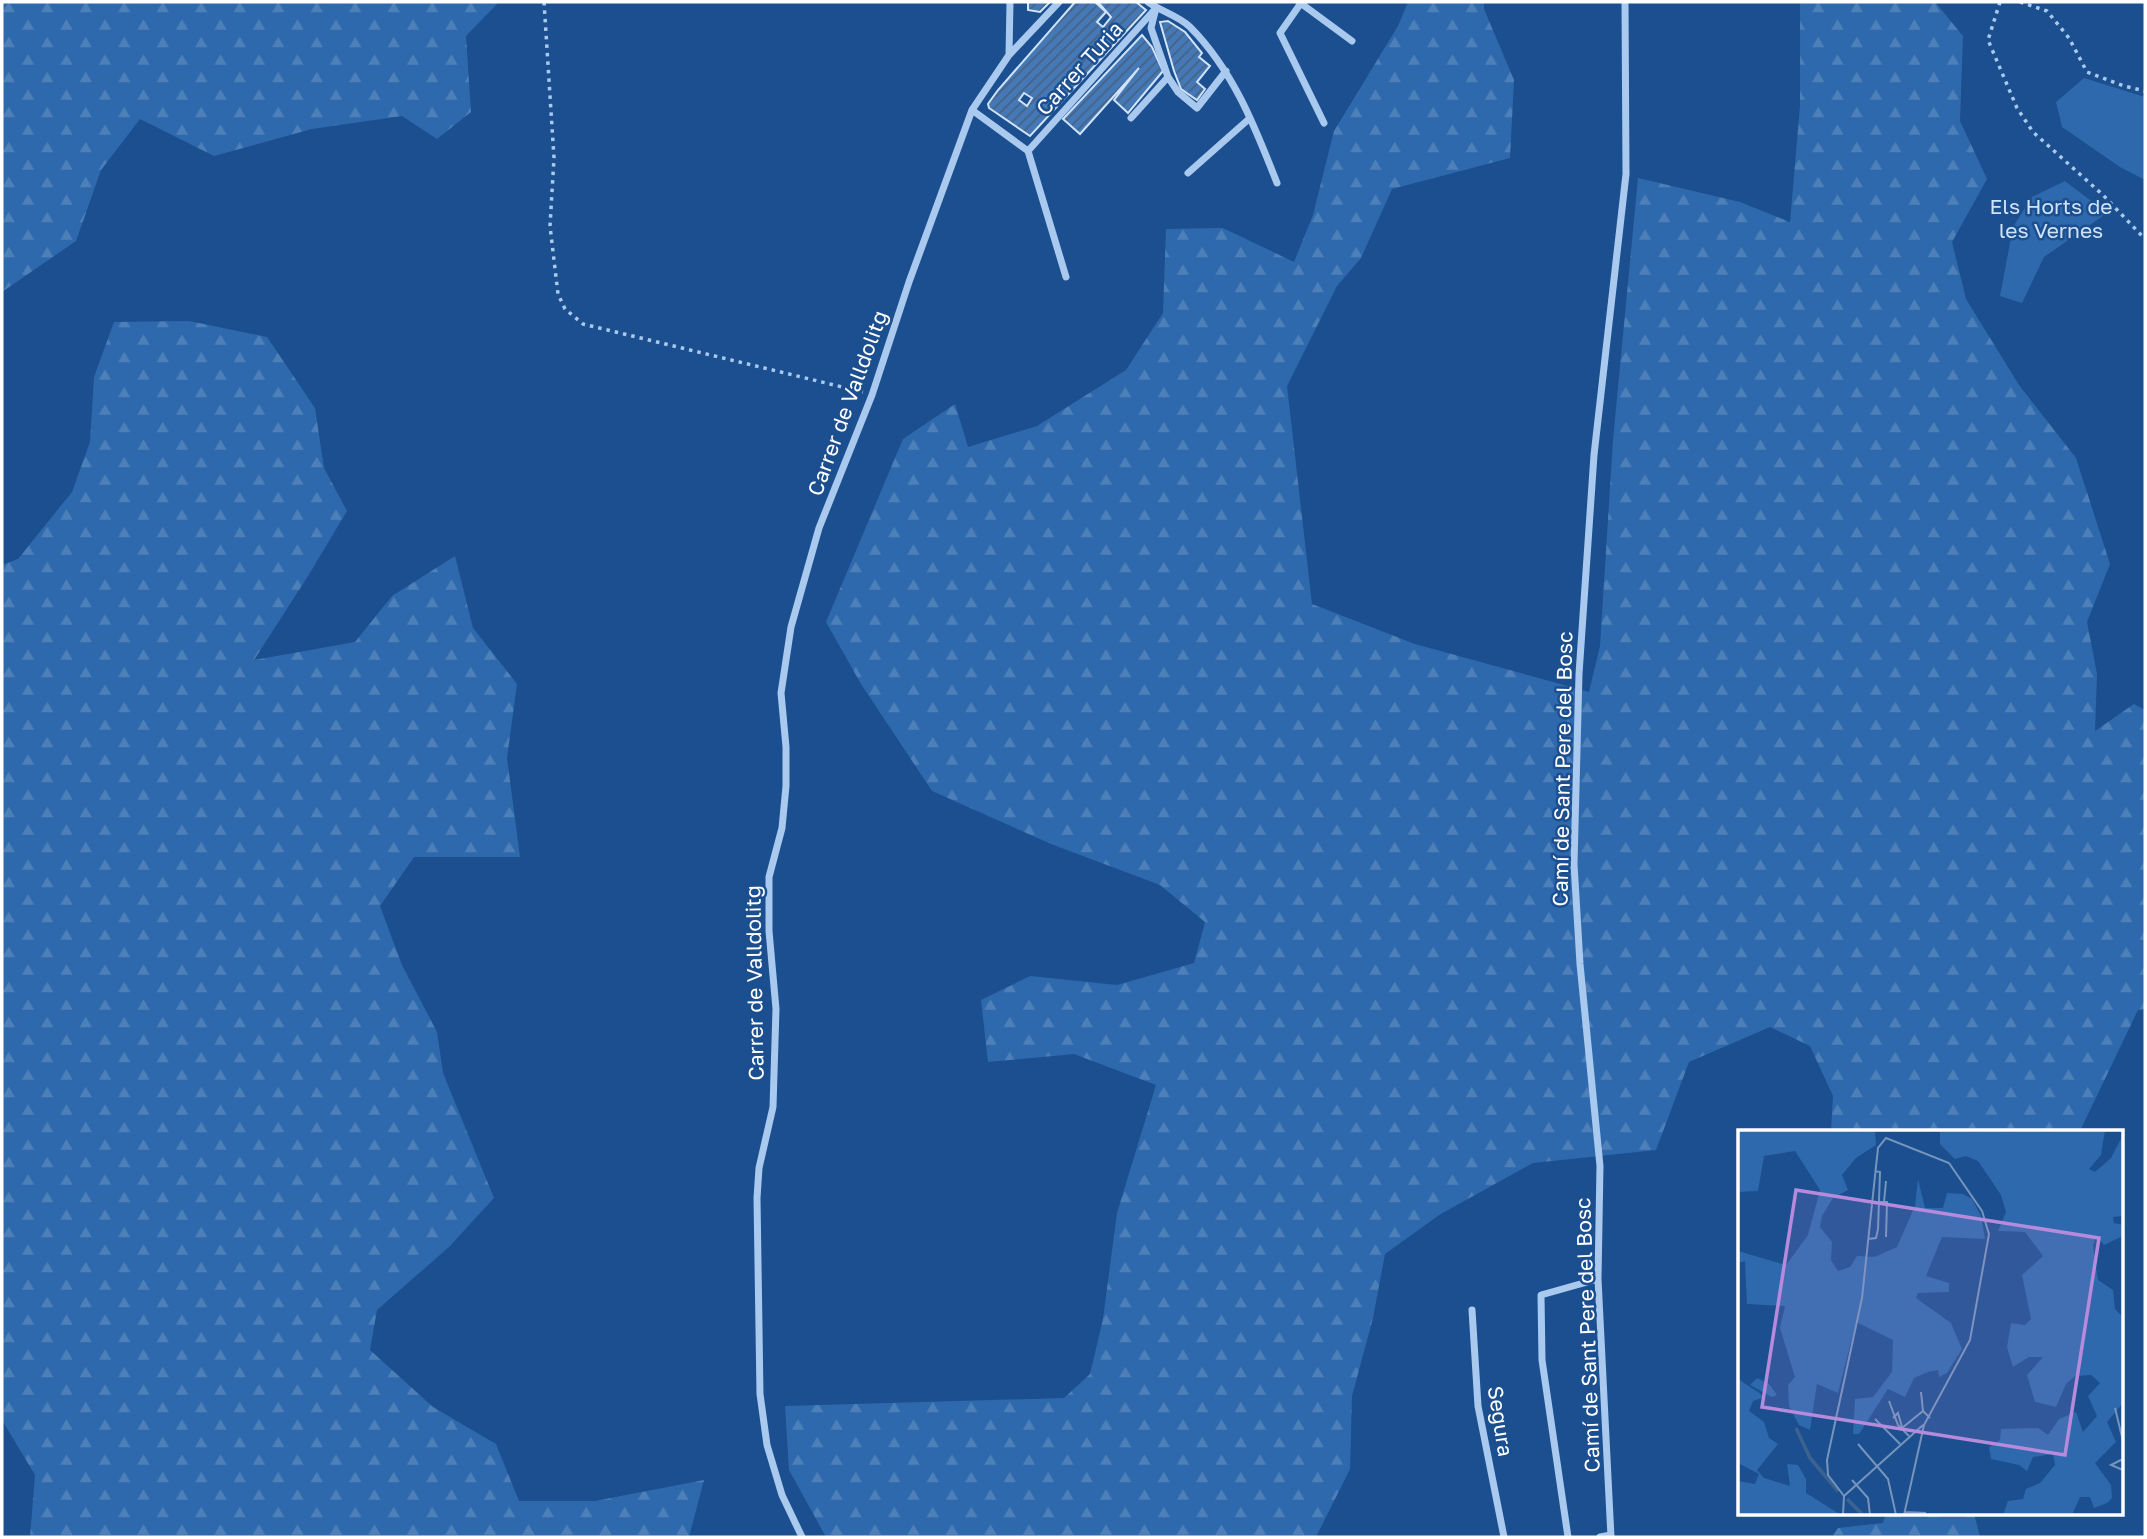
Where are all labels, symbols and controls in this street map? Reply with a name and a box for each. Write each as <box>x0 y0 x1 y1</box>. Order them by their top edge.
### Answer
street label: Carrer Turia <box>1030 16 1128 120</box>
park label: Els Horts de les Vernes <box>1990 193 2112 243</box>
street label: Carrer de Valldolitg <box>801 307 893 499</box>
street label: Camí de Sant Pere del Bosc <box>1547 631 1577 907</box>
street label: Carrer de Valldolitg <box>739 885 769 1081</box>
inset map <box>1738 1130 2122 1514</box>
street label: Camí de Sant Pere del Bosc <box>1569 1197 1605 1473</box>
street label: Segura <box>1483 1384 1519 1458</box>

